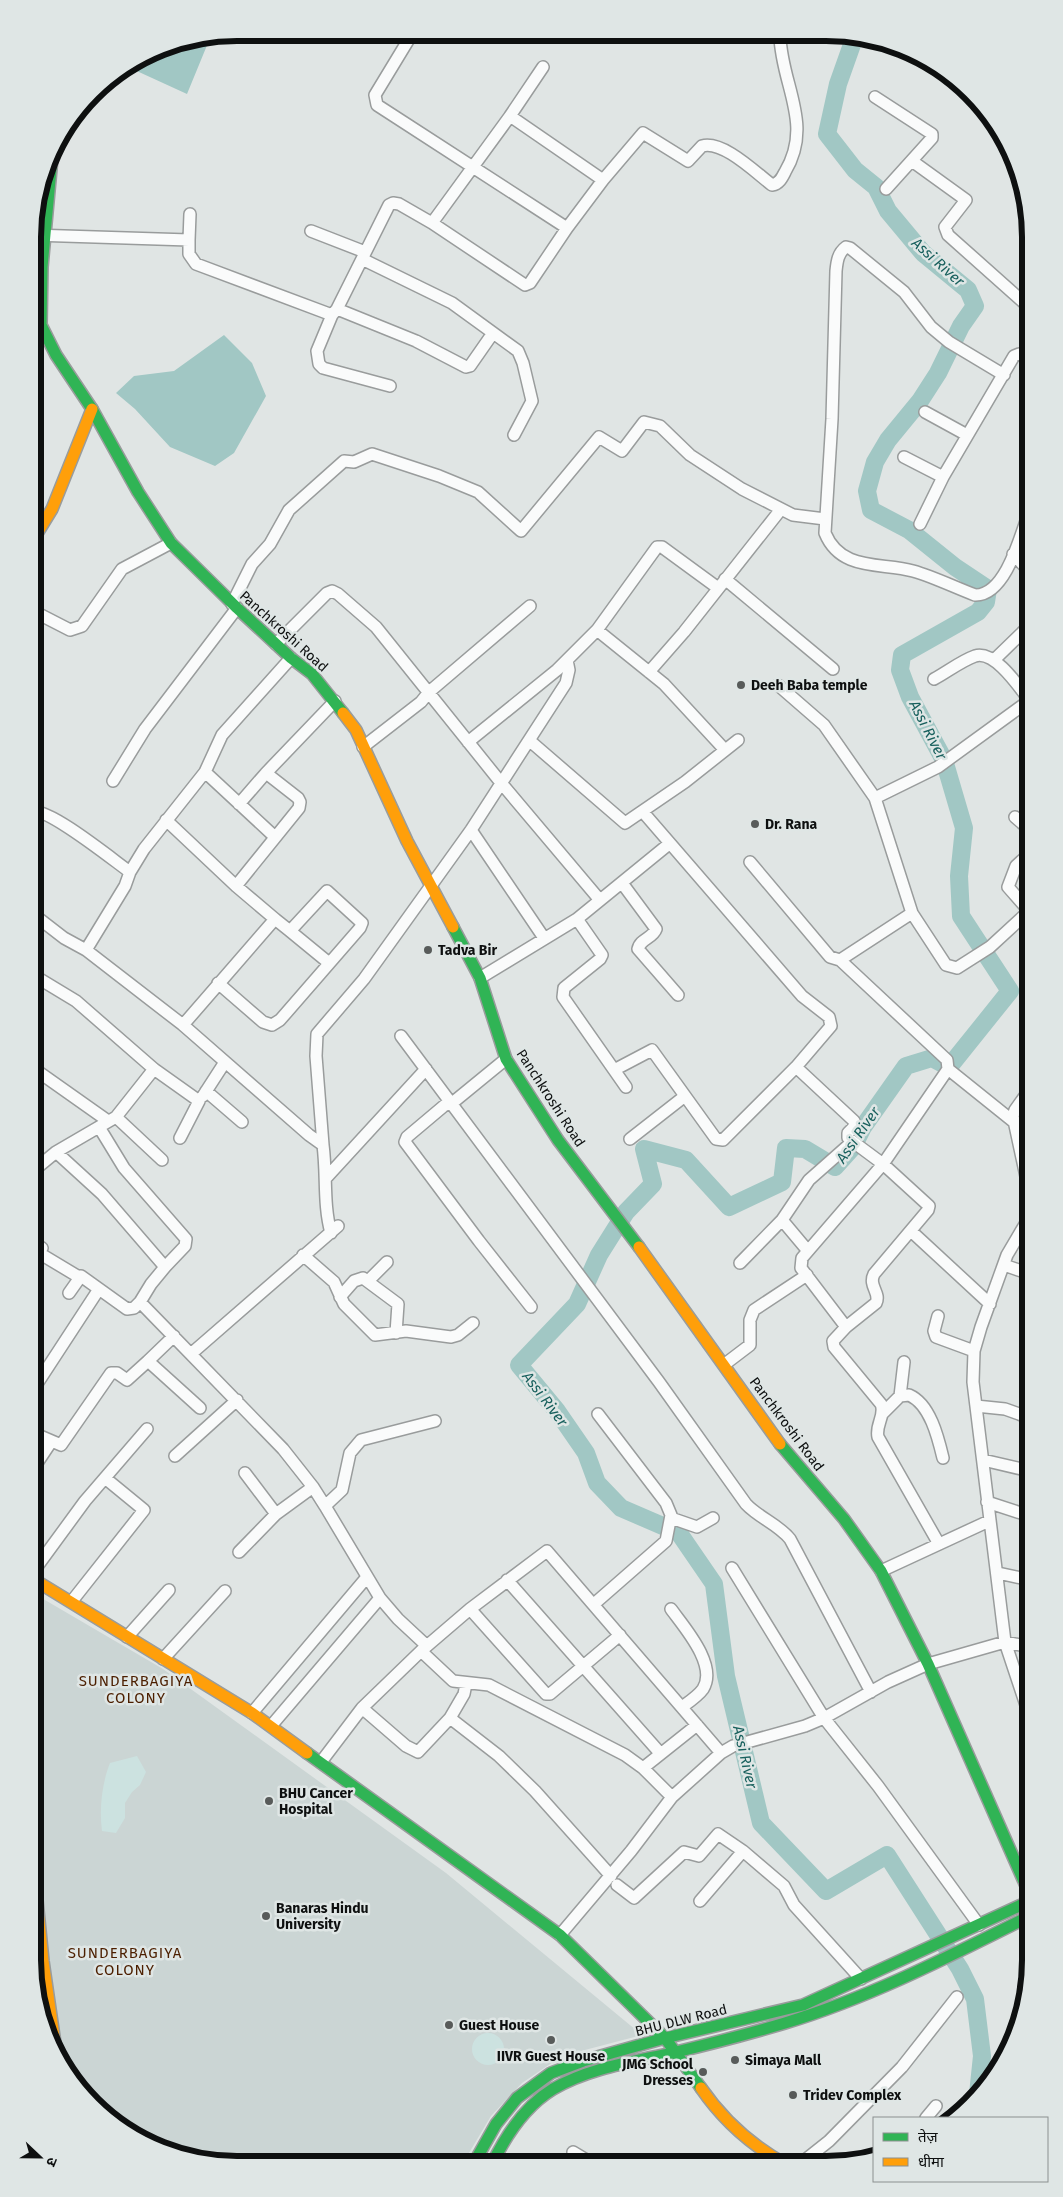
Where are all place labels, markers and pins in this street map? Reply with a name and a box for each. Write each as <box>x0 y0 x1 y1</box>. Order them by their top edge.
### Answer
place label: Deeh Baba temple <box>751 677 868 694</box>
marker: Deeh Baba temple <box>735 679 747 691</box>
place label: Dr. Rana <box>765 816 818 833</box>
marker: Dr. Rana <box>749 818 761 830</box>
place label: Tadva Bir <box>438 942 497 959</box>
marker: Tadva Bir <box>422 944 434 956</box>
place label: BHU Cancer Hospital <box>279 1785 353 1818</box>
marker: BHU Cancer Hospital <box>263 1795 275 1807</box>
place label: Banaras Hindu University <box>276 1900 369 1933</box>
marker: Banaras Hindu University <box>260 1910 272 1922</box>
place label: Guest House <box>459 2017 540 2034</box>
marker: Guest House <box>443 2019 455 2031</box>
marker: IIVR Guest House <box>545 2034 557 2046</box>
place label: IIVR Guest House <box>497 2048 605 2065</box>
place label: Simaya Mall <box>745 2052 822 2069</box>
marker: Simaya Mall <box>729 2054 741 2066</box>
place label: JMG School Dresses <box>621 2056 694 2089</box>
marker: JMG School Dresses <box>697 2066 709 2078</box>
place label: Tridev Complex <box>803 2087 902 2104</box>
marker: Tridev Complex <box>787 2089 799 2101</box>

